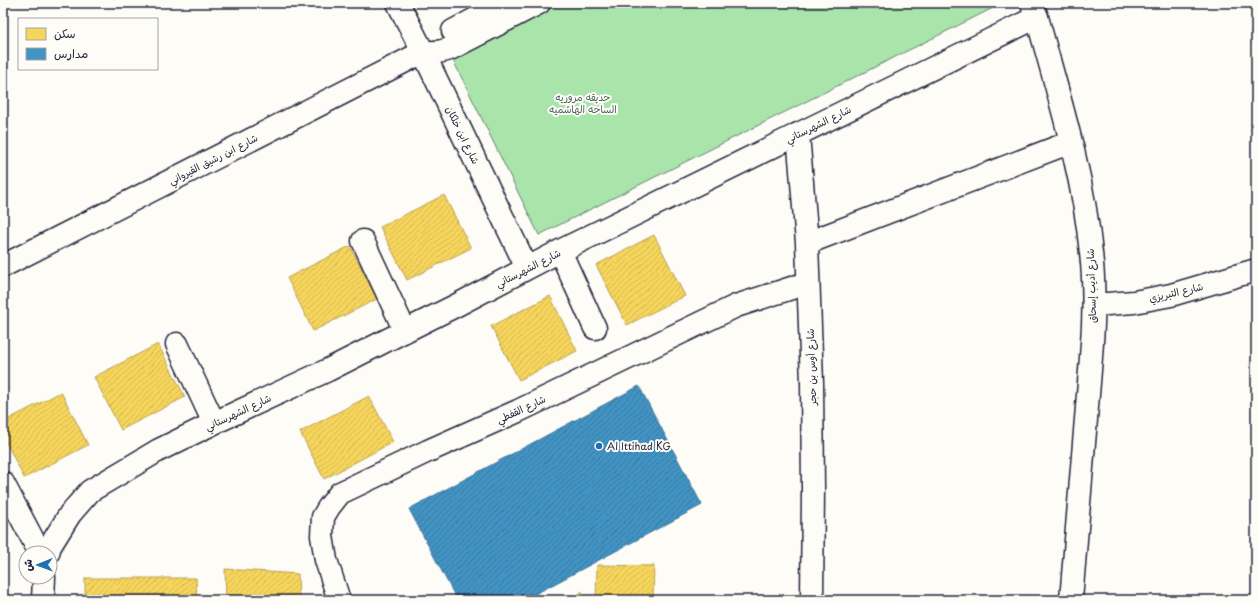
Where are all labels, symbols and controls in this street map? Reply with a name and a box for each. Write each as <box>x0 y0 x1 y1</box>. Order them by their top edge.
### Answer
legend <box>18 18 158 70</box>
text: سكن <box>54 24 76 42</box>
text: مدارس <box>54 44 88 62</box>
park label: حديقه مروريه الساحه الهاشميه <box>549 89 617 116</box>
street label: شارع الشهرستاني <box>782 101 855 149</box>
street label: شارع ابن خلكان <box>442 103 484 167</box>
street label: شارع ابن رشيق القيرواني <box>166 129 262 190</box>
street label: شارع الشهرستاني <box>493 245 565 293</box>
street label: شارع أديب إسحاق <box>1082 248 1100 324</box>
street label: شارع التبريزي <box>1147 278 1205 307</box>
street label: شارع أوس بن حجر <box>802 328 820 407</box>
street label: شارع الشهرستاني <box>202 390 275 436</box>
street label: شارع القفطي <box>494 390 549 429</box>
place label: Al Ittihad KG <box>607 438 671 453</box>
marker: Al Ittihad KG <box>594 441 604 451</box>
north arrow <box>18 545 58 585</box>
text: ش <box>19 559 36 571</box>

